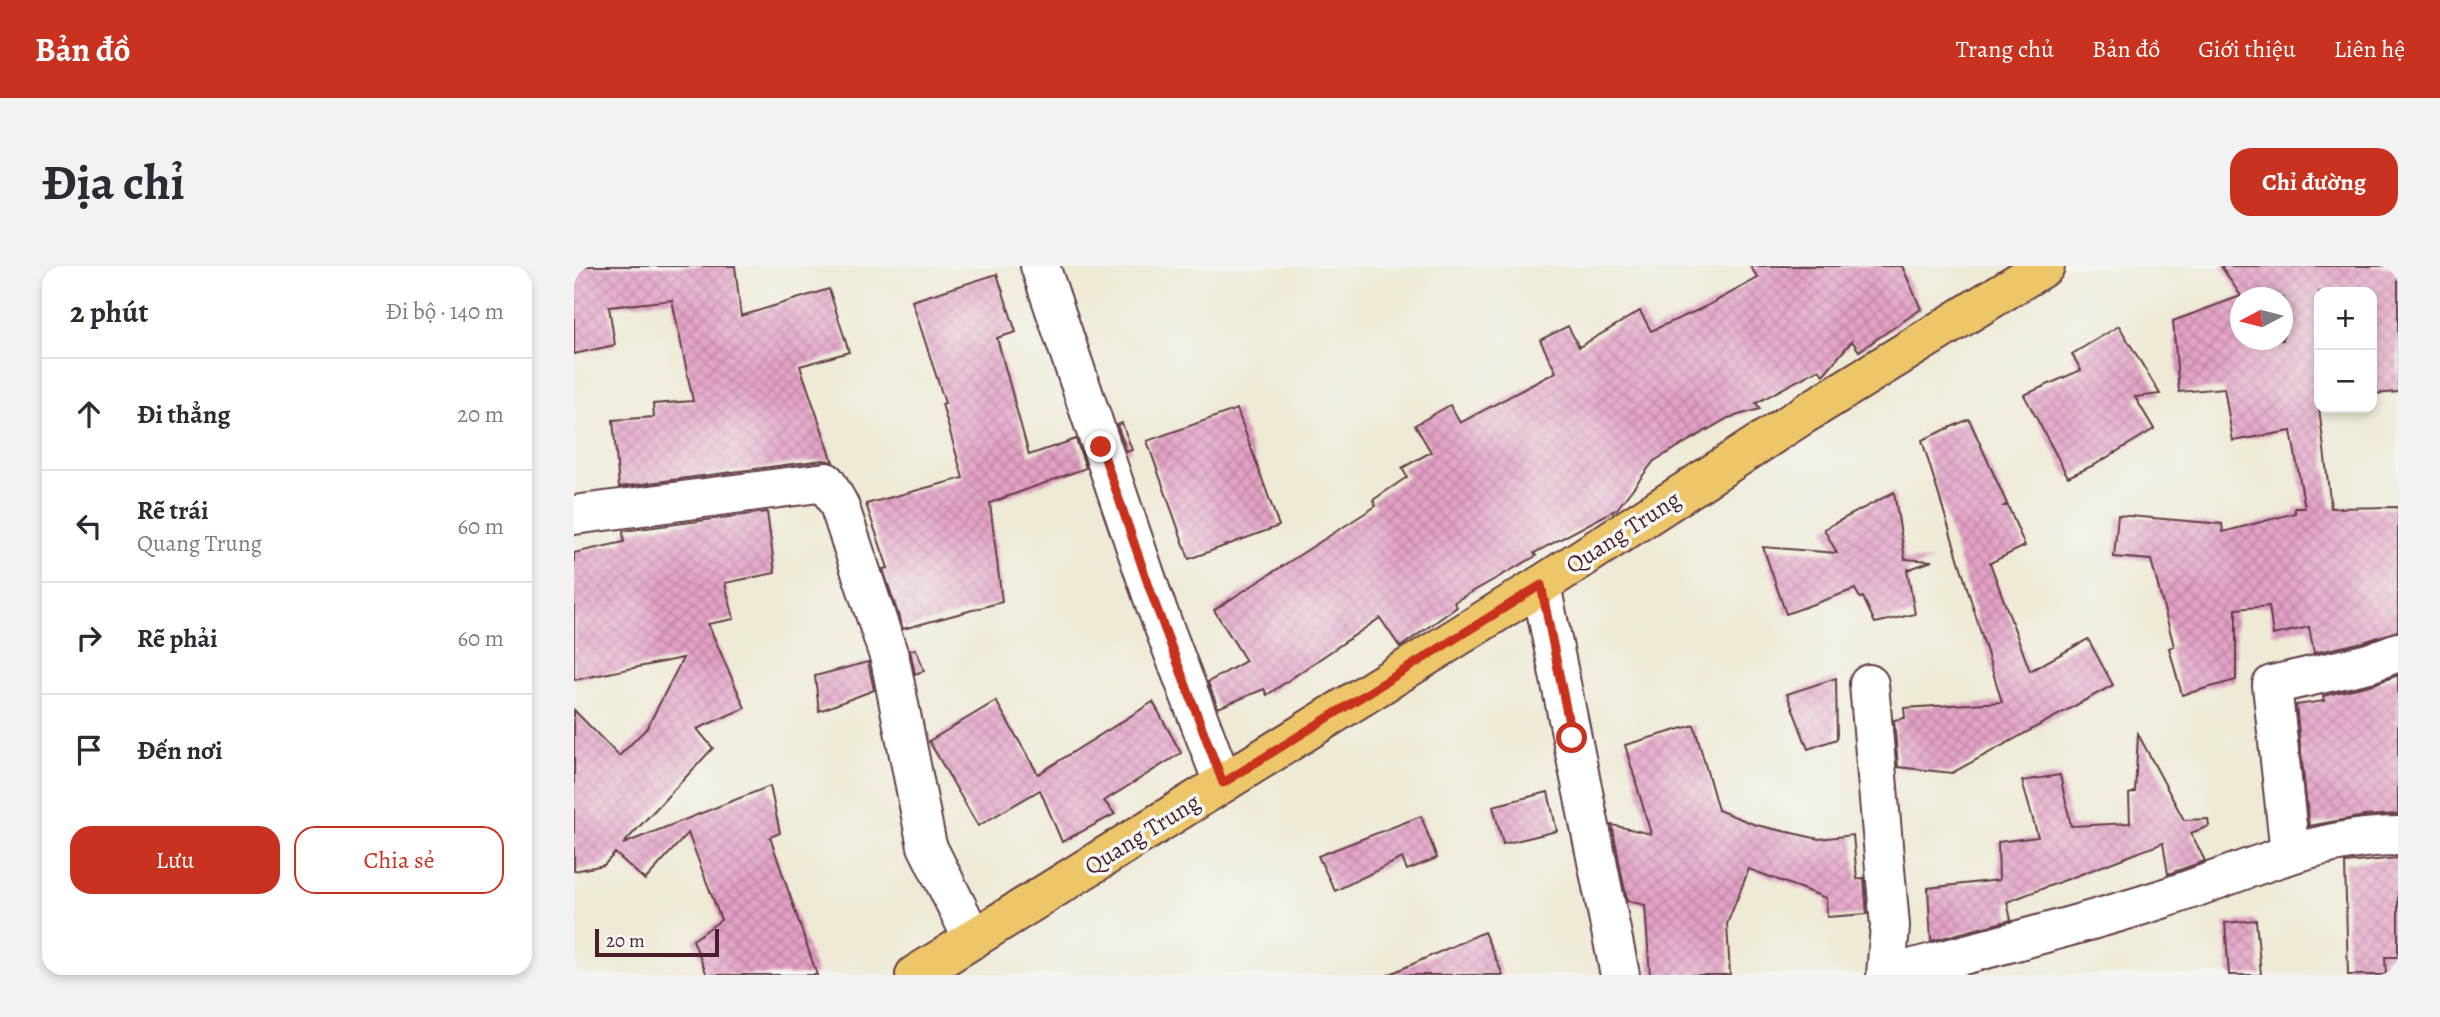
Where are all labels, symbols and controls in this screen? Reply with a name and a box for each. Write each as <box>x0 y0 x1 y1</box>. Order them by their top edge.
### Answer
text: Bản đồ <box>35 27 130 72</box>
text: Trang chủ <box>1956 33 2054 65</box>
text: Bản đồ <box>2092 33 2160 65</box>
text: Giới thiệu <box>2198 33 2296 65</box>
text: Liên hệ <box>2334 33 2405 65</box>
button: Chỉ đường <box>2230 148 2398 216</box>
text: Địa chỉ <box>42 149 185 216</box>
north arrow <box>2230 287 2293 350</box>
map controls <box>2314 287 2377 413</box>
button: + <box>2314 287 2377 350</box>
text: 2 phút <box>70 292 148 332</box>
text: Đi bộ · 140 m <box>386 296 504 327</box>
button: − <box>2314 350 2377 413</box>
icon: ahead <box>70 395 108 433</box>
text: Đi thẳng <box>137 397 231 432</box>
text: 20 m <box>457 399 504 430</box>
route end <box>1085 431 1116 462</box>
street label: Quang Trung <box>1560 483 1686 581</box>
text: Rẽ trái <box>137 493 209 528</box>
icon: left <box>70 507 108 545</box>
text: 60 m <box>457 511 504 542</box>
text: Quang Trung <box>137 528 262 559</box>
icon: right <box>70 619 108 657</box>
text: Rẽ phải <box>137 621 218 656</box>
text: 60 m <box>457 623 504 654</box>
route start <box>1556 722 1587 753</box>
icon: arrive <box>70 731 108 769</box>
text: Đến nơi <box>137 733 223 768</box>
street label: Quang Trung <box>1078 786 1206 882</box>
button: Lưu <box>70 826 280 894</box>
button: Chia sẻ <box>294 826 504 894</box>
scale bar <box>595 926 719 958</box>
text: 20 m <box>606 928 645 954</box>

